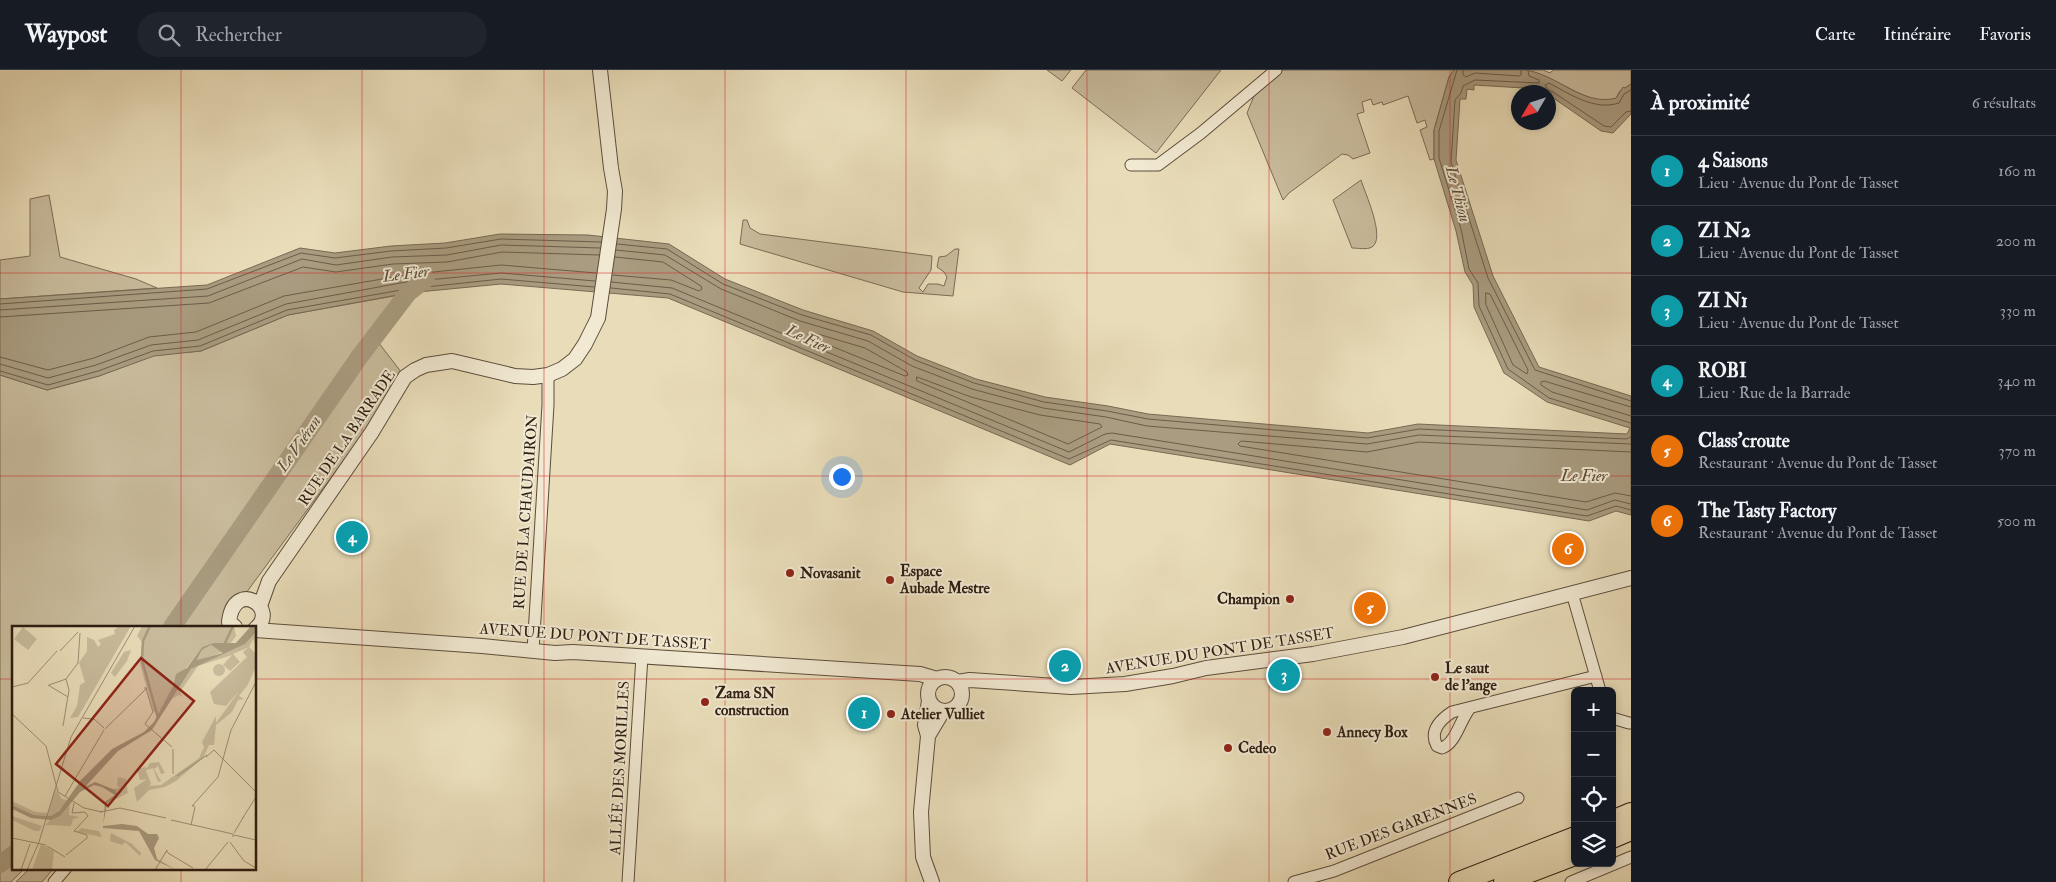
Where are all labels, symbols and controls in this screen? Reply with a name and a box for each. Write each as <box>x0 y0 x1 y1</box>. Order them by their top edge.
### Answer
search box <box>137 12 487 57</box>
text: Waypost <box>25 19 107 50</box>
icon: search <box>155 21 183 49</box>
text: Rechercher <box>195 23 282 47</box>
text: Carte <box>1815 23 1856 46</box>
text: Itinéraire <box>1884 23 1951 46</box>
text: Favoris <box>1979 23 2031 46</box>
north arrow <box>1511 85 1556 130</box>
text: À proximité <box>1651 89 1749 116</box>
text: 6 résultats <box>1972 93 2036 113</box>
text: 4 Saisons <box>1698 149 1768 173</box>
text: 1 <box>1664 161 1670 181</box>
text: 160 m <box>1998 161 2036 181</box>
water label: Le Thiou <box>1441 163 1475 224</box>
text: Lieu · Avenue du Pont de Tasset <box>1698 173 1899 193</box>
text: ZI N2 <box>1698 219 1751 243</box>
text: 2 <box>1663 231 1671 251</box>
text: 200 m <box>1996 231 2036 251</box>
text: Lieu · Avenue du Pont de Tasset <box>1698 243 1899 263</box>
water label: Le Fier <box>381 261 431 287</box>
text: ZI N1 <box>1698 289 1748 313</box>
text: 3 <box>1664 301 1670 321</box>
text: 330 m <box>2000 301 2036 321</box>
text: Lieu · Avenue du Pont de Tasset <box>1698 313 1899 333</box>
water label: Le Fier <box>782 320 834 358</box>
text: ROBI <box>1698 359 1747 383</box>
street label: RUE DE LA BARRADE <box>294 366 400 510</box>
text: 4 <box>1663 371 1671 391</box>
text: 340 m <box>1997 371 2036 391</box>
text: Lieu · Rue de la Barrade <box>1698 383 1850 403</box>
water label: Le Viéran <box>272 412 326 477</box>
street label: RUE DE LA CHAUDAIRON <box>510 413 542 610</box>
text: Class'croute <box>1698 429 1790 453</box>
text: 5 <box>1663 441 1671 461</box>
text: 370 m <box>1999 441 2036 461</box>
text: Restaurant · Avenue du Pont de Tasset <box>1698 453 1937 473</box>
your location <box>829 464 855 490</box>
water label: Le Fier <box>1560 466 1608 486</box>
text: The Tasty Factory <box>1698 499 1836 523</box>
text: 6 <box>1663 511 1671 531</box>
text: 500 m <box>1997 511 2036 531</box>
pin: 4 <box>336 518 368 556</box>
text: Restaurant · Avenue du Pont de Tasset <box>1698 523 1937 543</box>
pin: 6 <box>1552 530 1584 568</box>
place label: Espace Aubade Mestre <box>899 562 991 598</box>
place label: Novasanit <box>799 564 861 583</box>
marker: Novasanit <box>784 567 796 579</box>
marker: Espace Aubade Mestre <box>884 574 896 586</box>
pin: 5 <box>1354 589 1386 627</box>
place label: Champion <box>1217 590 1280 610</box>
marker: Champion <box>1284 593 1296 605</box>
street label: AVENUE DU PONT DE TASSET <box>478 619 711 655</box>
street label: AVENUE DU PONT DE TASSET <box>1103 624 1336 679</box>
inset map <box>12 626 256 870</box>
pin: 2 <box>1049 647 1081 685</box>
pin: 3 <box>1268 656 1300 694</box>
place label: Le saut de l'ange <box>1445 659 1497 696</box>
marker: Le saut de l'ange <box>1429 671 1441 683</box>
street label: ALLÉE DES MORILLES <box>604 680 634 857</box>
place label: Zama SN construction <box>715 684 789 720</box>
map controls <box>1571 687 1616 867</box>
button: + <box>1571 687 1616 732</box>
pin: 1 <box>848 694 880 732</box>
marker: Zama SN construction <box>699 696 711 708</box>
place label: Atelier Vulliet <box>900 705 985 724</box>
marker: Atelier Vulliet <box>885 708 897 720</box>
place label: Annecy Box <box>1336 723 1408 743</box>
marker: Annecy Box <box>1321 726 1333 738</box>
button: − <box>1571 732 1616 777</box>
place label: Cedeo <box>1238 739 1277 758</box>
marker: Cedeo <box>1222 742 1234 754</box>
button: locate <box>1571 777 1616 822</box>
street label: RUE DES GARENNES <box>1322 789 1480 865</box>
button: layers <box>1571 822 1616 867</box>

